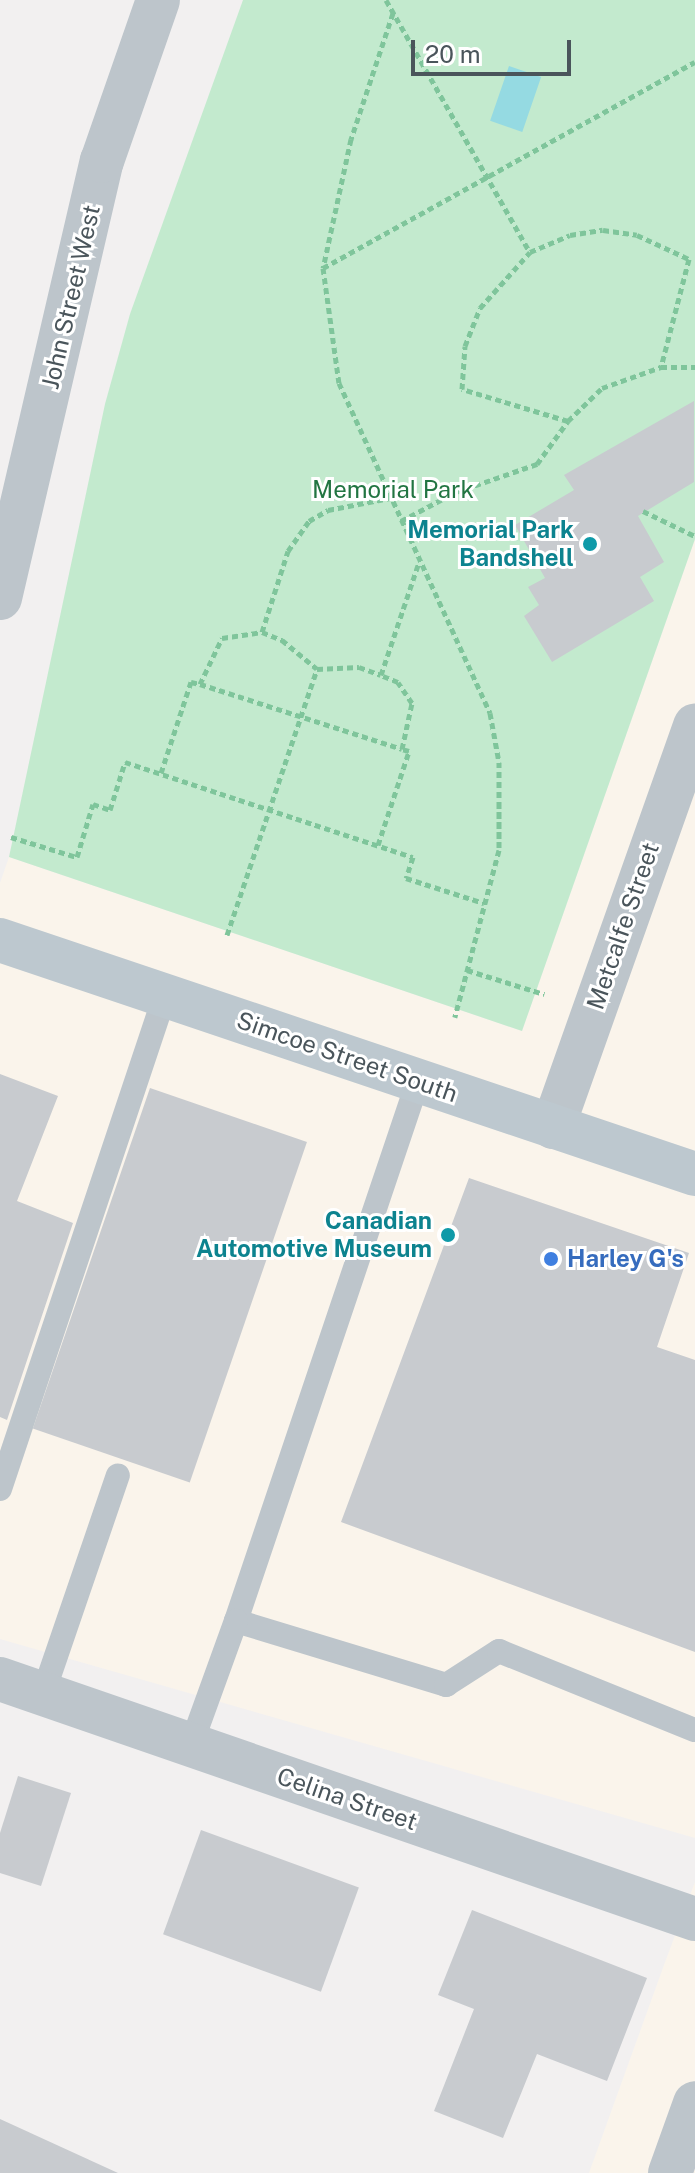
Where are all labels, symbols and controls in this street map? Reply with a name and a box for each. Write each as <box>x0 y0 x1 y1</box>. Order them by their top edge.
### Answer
scale bar <box>415 24 575 74</box>
text: 20 m <box>425 40 481 68</box>
street label: John Street West <box>36 202 106 392</box>
park label: Memorial Park <box>312 476 474 504</box>
place label: Memorial Park Bandshell <box>407 516 574 572</box>
marker: Memorial Park Bandshell <box>581 535 599 553</box>
street label: Metcalfe Street <box>581 839 665 1013</box>
street label: Simcoe Street South <box>233 1006 461 1108</box>
place label: Canadian Automotive Museum <box>196 1207 432 1263</box>
marker: Canadian Automotive Museum <box>439 1226 457 1244</box>
place label: Harley G's <box>567 1245 684 1273</box>
marker: Harley G's <box>542 1250 560 1268</box>
street label: Celina Street <box>273 1762 421 1836</box>

